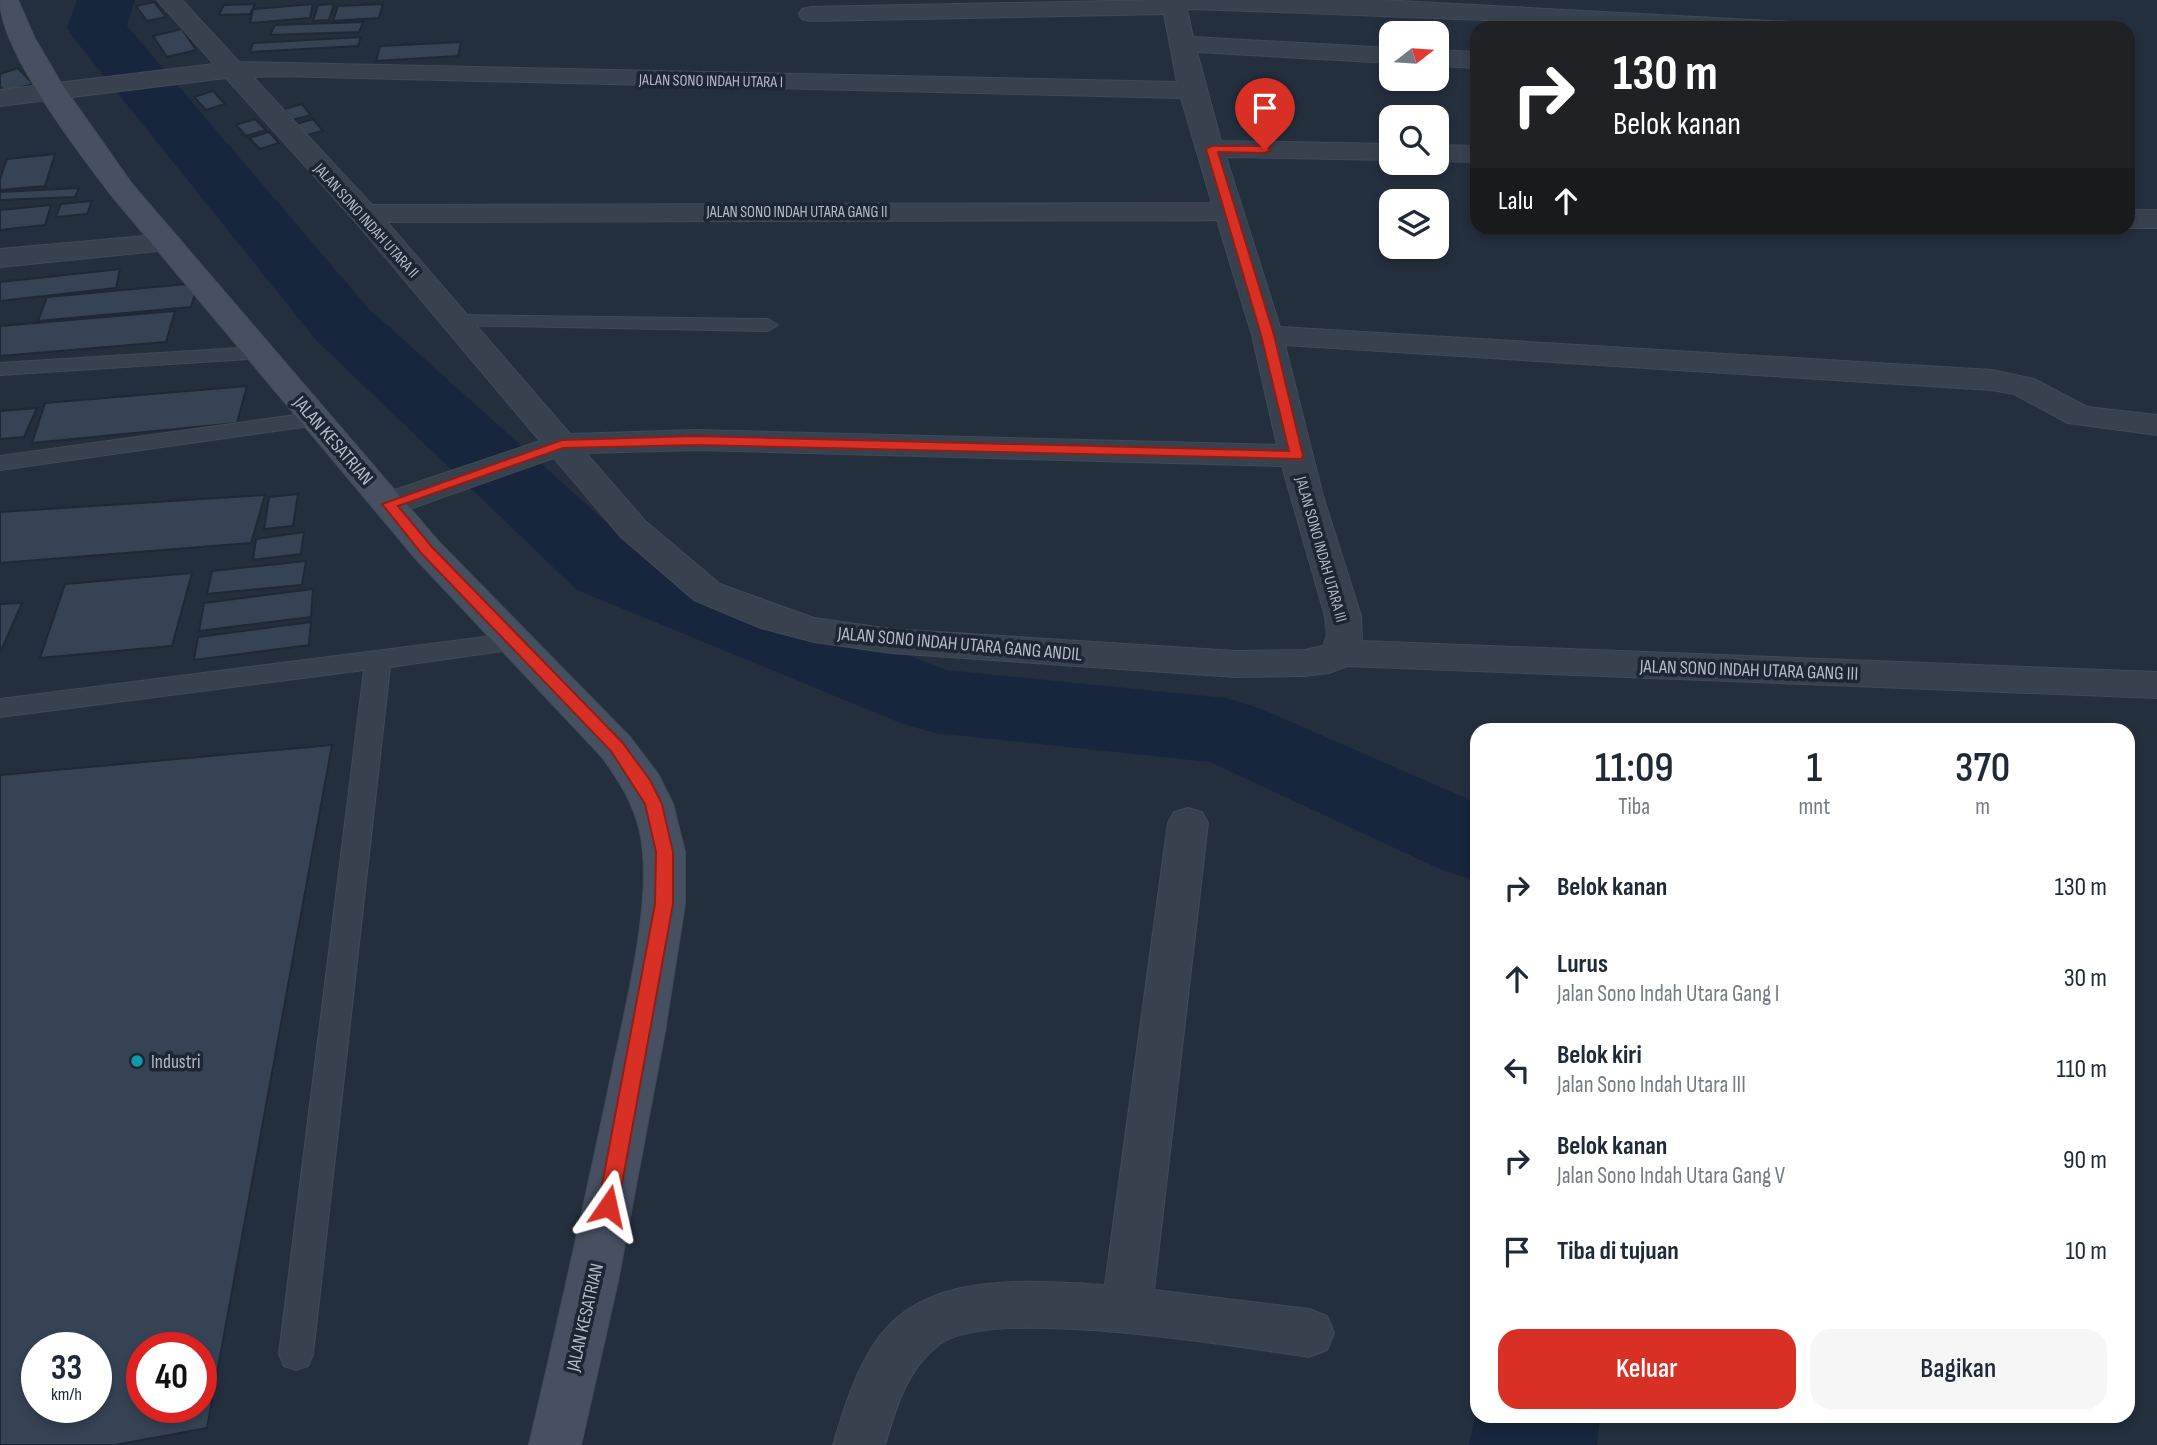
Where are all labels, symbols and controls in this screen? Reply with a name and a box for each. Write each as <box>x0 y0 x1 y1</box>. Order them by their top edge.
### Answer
north arrow <box>1379 21 1449 91</box>
map controls <box>1379 21 1449 259</box>
text: 130 m <box>1613 45 1718 104</box>
icon: right <box>1498 49 1589 140</box>
street label: JALAN SONO INDAH UTARA I <box>638 71 783 92</box>
pin <box>1235 78 1295 150</box>
icon: arrive <box>1246 89 1284 127</box>
button: search <box>1379 105 1449 175</box>
text: Belok kanan <box>1613 105 1741 144</box>
street label: JALAN SONO INDAH UTARA II <box>309 159 422 282</box>
icon: ahead <box>1547 182 1585 220</box>
text: Lalu <box>1498 186 1533 217</box>
button: layers <box>1379 189 1449 259</box>
street label: JALAN SONO INDAH UTARA GANG II <box>706 203 887 222</box>
street label: JALAN KESATRIAN <box>287 391 378 490</box>
street label: JALAN SONO INDAH UTARA III <box>1290 473 1350 624</box>
street label: JALAN SONO INDAH UTARA GANG ANDIL <box>836 622 1083 667</box>
street label: JALAN SONO INDAH UTARA GANG III <box>1638 655 1859 686</box>
text: 11:09 <box>1595 743 1674 794</box>
text: 1 <box>1806 743 1822 794</box>
text: 370 <box>1955 743 2010 794</box>
text: Tiba <box>1618 793 1650 821</box>
text: mnt <box>1798 793 1830 821</box>
text: m <box>1975 793 1990 821</box>
icon: right <box>1498 869 1536 907</box>
text: Belok kanan <box>1557 872 1667 903</box>
text: 130 m <box>2055 872 2107 903</box>
text: Lurus <box>1557 949 1608 980</box>
icon: ahead <box>1498 960 1536 998</box>
text: 30 m <box>2064 963 2107 994</box>
text: Jalan Sono Indah Utara Gang I <box>1557 980 1780 1008</box>
text: Belok kiri <box>1557 1040 1642 1071</box>
place label: Industri <box>151 1051 200 1074</box>
icon: left <box>1498 1051 1536 1089</box>
marker: Industri <box>129 1053 145 1069</box>
text: 110 m <box>2056 1054 2107 1085</box>
text: Jalan Sono Indah Utara III <box>1557 1071 1746 1099</box>
text: Belok kanan <box>1557 1131 1667 1162</box>
icon: right <box>1498 1142 1536 1180</box>
text: 90 m <box>2063 1145 2107 1176</box>
text: Jalan Sono Indah Utara Gang V <box>1557 1162 1785 1190</box>
position arrow <box>571 1169 645 1243</box>
icon: arrive <box>1498 1233 1536 1271</box>
text: Tiba di tujuan <box>1557 1236 1679 1267</box>
text: 10 m <box>2065 1236 2107 1267</box>
street label: JALAN KESATRIAN <box>562 1261 609 1375</box>
button: Keluar <box>1498 1329 1796 1409</box>
button: Bagikan <box>1810 1329 2107 1409</box>
speed limit sign: 40 <box>126 1332 217 1423</box>
text: 33 <box>51 1347 82 1390</box>
text: km/h <box>51 1384 82 1405</box>

